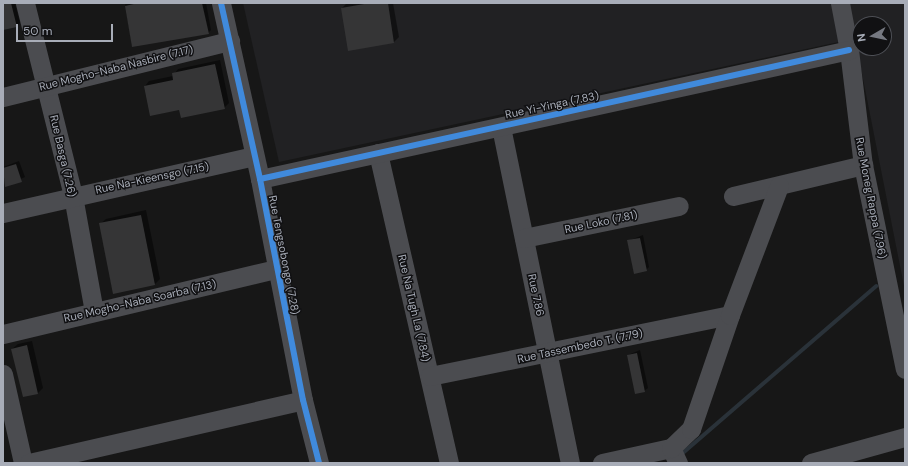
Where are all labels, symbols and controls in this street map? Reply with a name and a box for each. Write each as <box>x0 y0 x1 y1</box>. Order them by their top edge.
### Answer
scale bar <box>18 16 115 42</box>
north arrow <box>852 16 892 56</box>
text: 50 m <box>23 23 52 39</box>
text: N <box>854 33 869 43</box>
street label: Rue Mogho-Naba Nasbire (7.17) <box>38 42 194 94</box>
street label: Rue Yi-Yinga (7.83) <box>504 89 600 121</box>
street label: Rue Basga (7.26) <box>47 114 79 198</box>
street label: Rue Moneg Rappa (7.96) <box>853 136 889 260</box>
street label: Rue Na-Kieensgo (7.15) <box>94 160 210 196</box>
street label: Rue Tengsobongo (7.28) <box>266 194 302 316</box>
street label: Rue Loko (7.81) <box>563 208 639 236</box>
street label: Rue Na Tugh La (7.84) <box>395 253 433 363</box>
street label: Rue 7.86 <box>525 273 547 317</box>
street label: Rue Mogho-Naba Soarba (7.13) <box>63 277 217 325</box>
street label: Rue Tassembedo T. (7.79) <box>516 326 644 366</box>

